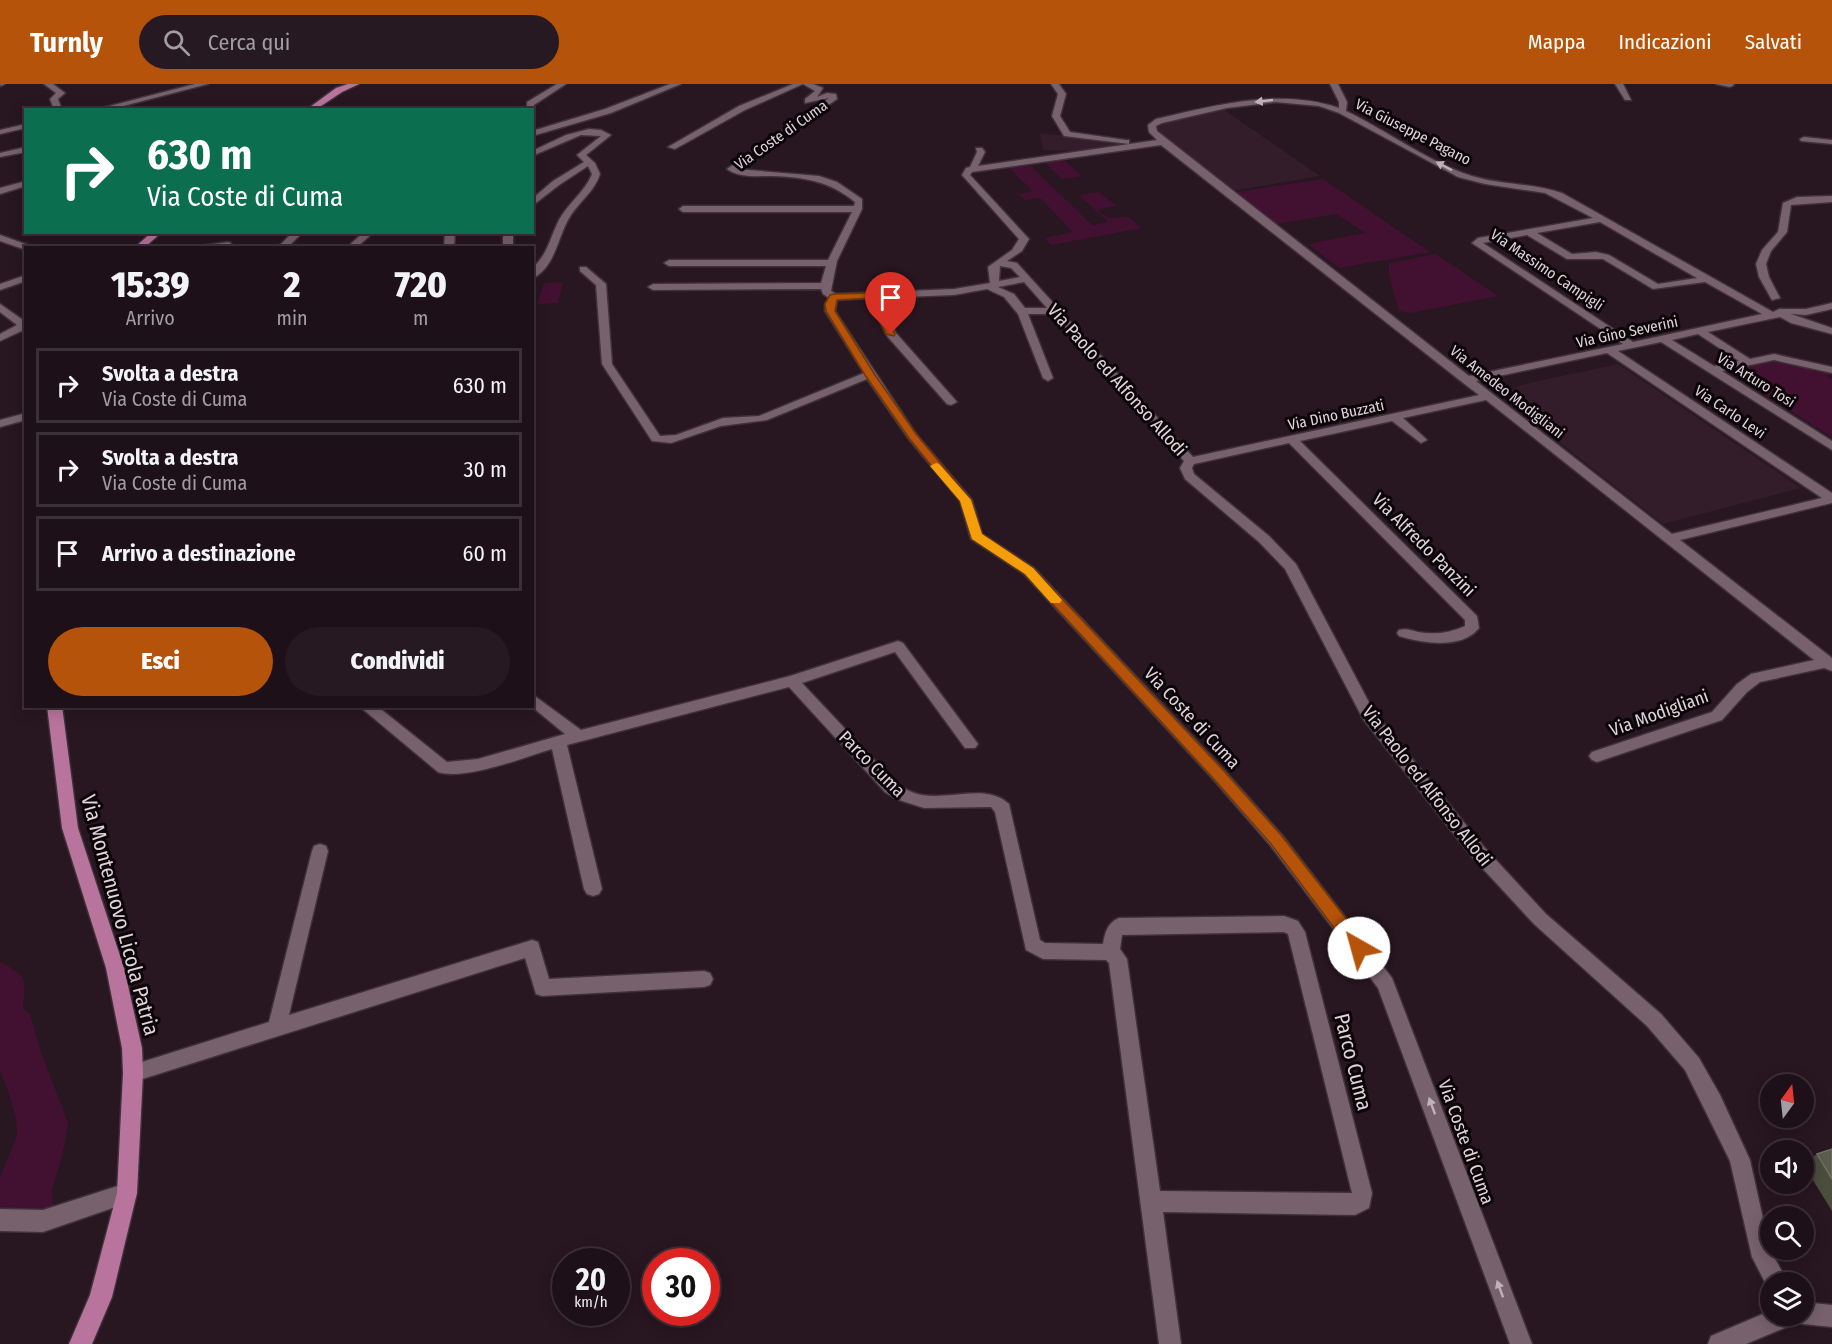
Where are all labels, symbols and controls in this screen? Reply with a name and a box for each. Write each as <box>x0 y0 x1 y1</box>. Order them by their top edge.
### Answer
search box <box>139 15 559 69</box>
text: Turnly <box>30 26 103 59</box>
icon: search <box>160 26 193 59</box>
text: Cerca qui <box>208 29 290 56</box>
text: Mappa <box>1528 29 1585 55</box>
text: Indicazioni <box>1618 29 1712 55</box>
text: Salvati <box>1745 29 1802 55</box>
street label: Via Giuseppe Pagano <box>1352 95 1474 169</box>
street label: Via Coste di Cuma <box>731 96 831 174</box>
one-way arrow <box>1254 97 1273 106</box>
text: 630 m <box>147 130 252 180</box>
icon: right <box>48 132 126 210</box>
one-way arrow <box>1435 161 1452 171</box>
text: Via Coste di Cuma <box>147 181 343 213</box>
street label: Via Massimo Campigli <box>1487 225 1607 315</box>
text: 15:39 <box>111 263 190 307</box>
text: 2 <box>284 263 301 307</box>
text: 720 <box>395 263 447 307</box>
pin <box>865 272 916 334</box>
icon: arrive <box>874 281 907 314</box>
street label: Via Paolo ed Alfonso Allodi <box>1043 299 1191 461</box>
text: Arrivo <box>126 306 175 330</box>
text: min <box>277 306 308 330</box>
text: m <box>413 306 428 330</box>
street label: Via Gino Severini <box>1575 312 1679 352</box>
street label: Via Amedeo Modigliani <box>1446 342 1568 442</box>
street label: Via Arturo Tosi <box>1714 349 1798 411</box>
text: Svolta a destra <box>102 360 239 387</box>
icon: right <box>51 369 84 402</box>
text: 630 m <box>453 372 507 399</box>
street label: Via Carlo Levi <box>1691 382 1769 442</box>
text: Via Coste di Cuma <box>102 387 247 411</box>
street label: Via Dino Buzzati <box>1286 396 1386 434</box>
text: Svolta a destra <box>102 444 239 471</box>
icon: right <box>51 453 84 486</box>
text: 30 m <box>464 456 507 483</box>
text: Via Coste di Cuma <box>102 471 247 495</box>
street label: Via Alfredo Panzini <box>1368 489 1480 601</box>
icon: arrive <box>51 537 84 570</box>
text: Arrivo a destinazione <box>102 540 296 567</box>
text: 60 m <box>463 540 507 567</box>
button: Esci <box>48 627 273 696</box>
button: Condividi <box>285 627 510 696</box>
street label: Via Coste di Cuma <box>1139 663 1245 773</box>
street label: Via Modigliani <box>1606 685 1712 741</box>
street label: Via Paolo ed Alfonso Allodi <box>1358 702 1496 870</box>
street label: Parco Cuma <box>834 726 910 802</box>
street label: Via Montenuovo Licola Patria <box>75 792 165 1038</box>
position arrow <box>1327 916 1391 980</box>
street label: Parco Cuma <box>1328 1011 1378 1113</box>
north arrow <box>1760 1074 1814 1128</box>
map controls <box>1760 1074 1814 1326</box>
street label: Via Coste di Cuma <box>1433 1077 1499 1207</box>
one-way arrow <box>1427 1097 1437 1115</box>
button: sound <box>1760 1140 1814 1194</box>
button: search <box>1760 1206 1814 1260</box>
speed limit sign: 30 <box>642 1248 720 1326</box>
text: 20 <box>576 1262 606 1298</box>
button: layers <box>1760 1272 1814 1326</box>
one-way arrow <box>1495 1280 1504 1298</box>
text: km/h <box>574 1293 608 1311</box>

